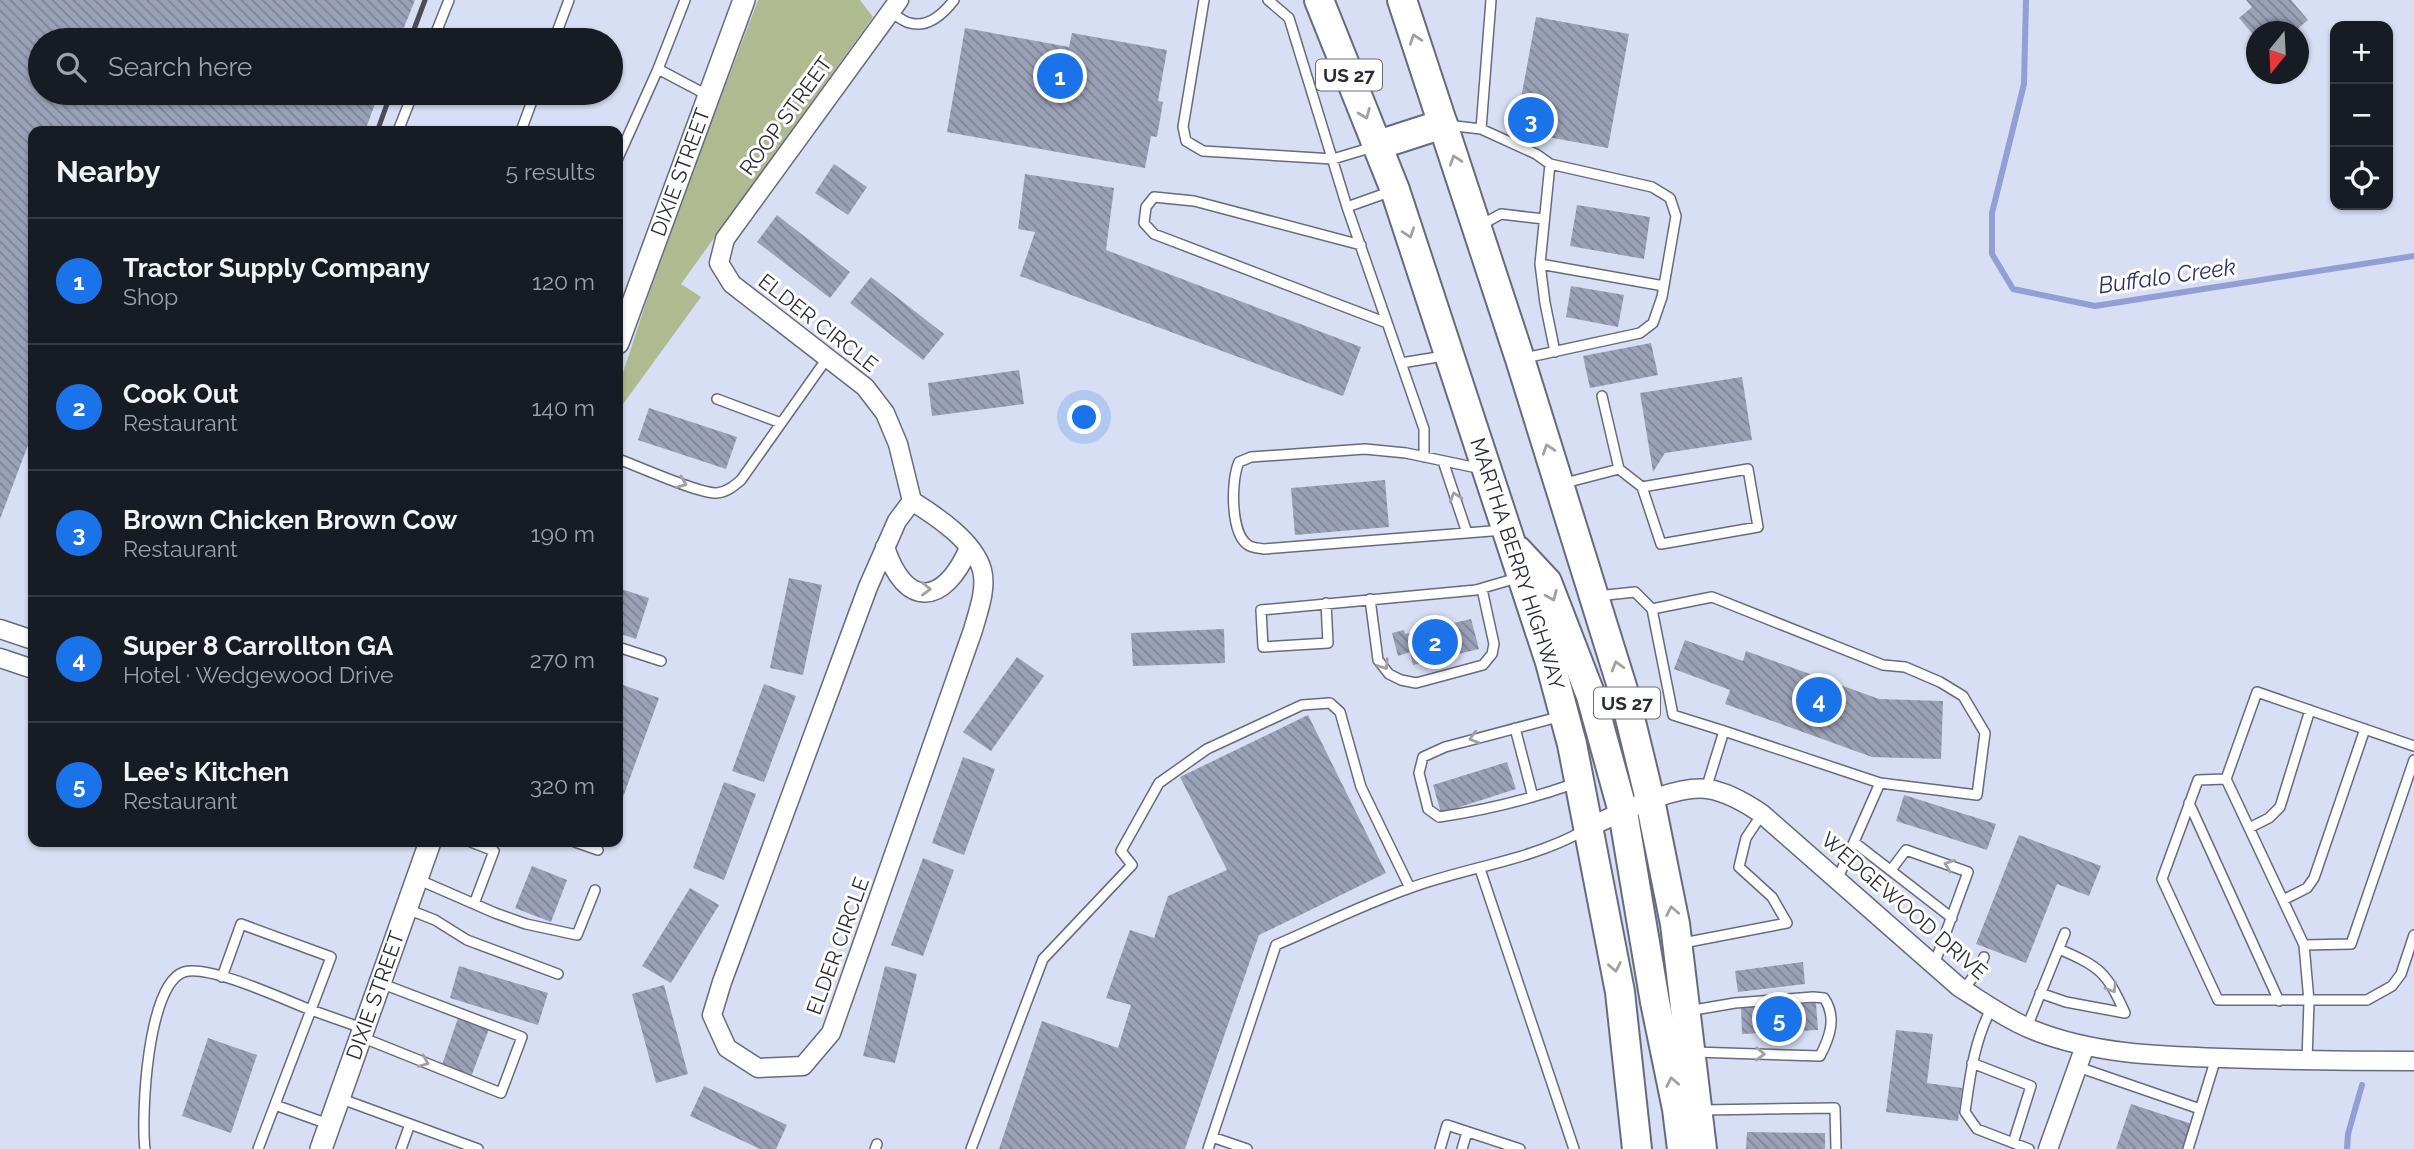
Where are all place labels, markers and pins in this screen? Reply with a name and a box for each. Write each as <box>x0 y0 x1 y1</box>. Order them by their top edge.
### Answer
pin: 1 <box>1037 50 1083 102</box>
pin: 3 <box>1508 94 1554 146</box>
pin: 2 <box>1412 616 1458 668</box>
pin: 4 <box>1796 674 1842 726</box>
pin: 5 <box>1756 993 1802 1045</box>

